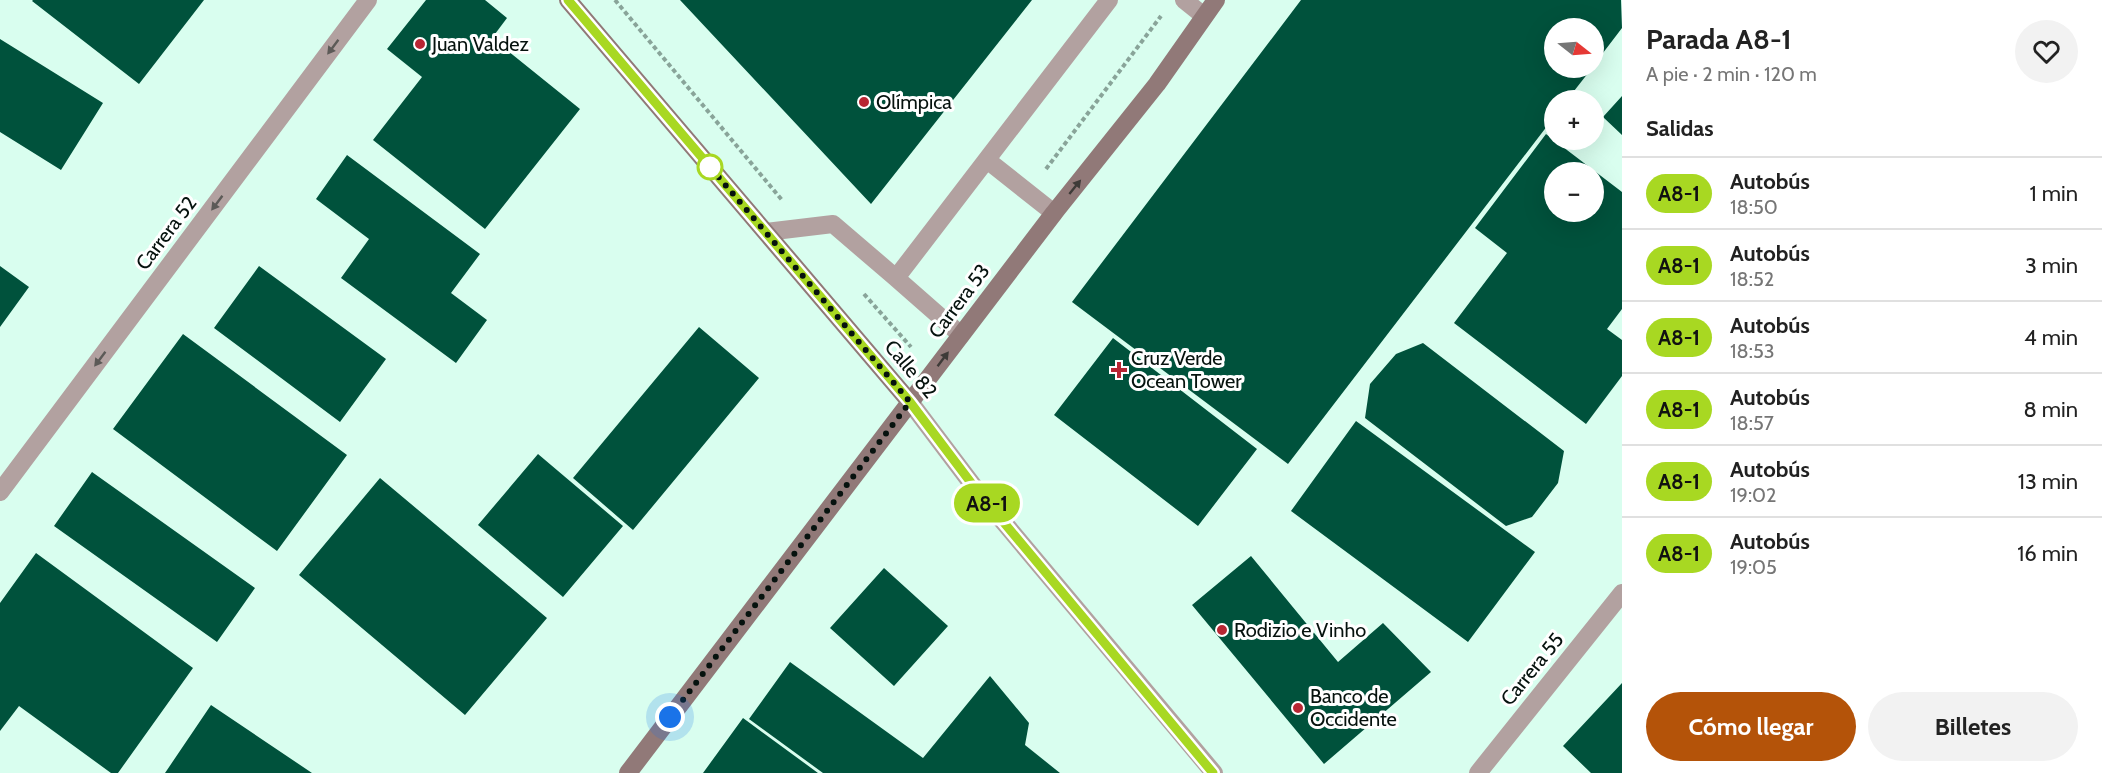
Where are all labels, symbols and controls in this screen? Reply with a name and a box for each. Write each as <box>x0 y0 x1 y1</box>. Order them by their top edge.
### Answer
north arrow <box>1544 18 1604 78</box>
map controls <box>1544 18 1604 222</box>
button: heart <box>2015 20 2078 83</box>
text: Parada A8-1 <box>1646 22 1792 56</box>
place label: Juan Valdez <box>431 32 529 56</box>
marker: Juan Valdez <box>413 37 427 51</box>
one-way arrow <box>328 39 340 54</box>
text: A pie · 2 min · 120 m <box>1646 62 1817 86</box>
place label: Olímpica <box>876 90 952 114</box>
button: + <box>1544 90 1604 150</box>
marker: Olímpica <box>857 95 871 109</box>
text: Salidas <box>1646 115 1714 142</box>
unlabelled marker <box>697 154 723 180</box>
button: − <box>1544 162 1604 222</box>
text: Autobús <box>1730 168 1810 195</box>
one-way arrow <box>1068 179 1081 195</box>
text: 1 min <box>2030 180 2078 207</box>
text: A8-1 <box>1658 181 1700 206</box>
street label: Carrera 52 <box>131 191 201 275</box>
one-way arrow <box>210 195 223 211</box>
text: 18:50 <box>1730 195 1778 219</box>
text: Autobús <box>1730 240 1810 267</box>
text: 3 min <box>2025 252 2078 279</box>
text: A8-1 <box>1658 253 1700 278</box>
street label: Carrera 53 <box>923 259 995 343</box>
text: 18:52 <box>1730 267 1774 291</box>
text: Autobús <box>1730 312 1810 339</box>
text: 4 min <box>2024 324 2078 351</box>
text: A8-1 <box>1658 325 1700 350</box>
street label: Calle 82 <box>880 335 942 403</box>
text: 18:53 <box>1730 339 1775 363</box>
place label: Cruz Verde Ocean Tower <box>1131 346 1242 393</box>
one-way arrow <box>937 351 949 366</box>
one-way arrow <box>94 352 106 367</box>
marker: Cruz Verde Ocean Tower <box>1112 363 1126 377</box>
text: Autobús <box>1730 384 1810 411</box>
text: 8 min <box>2023 396 2078 423</box>
text: A8-1 <box>1658 397 1700 422</box>
text: 18:57 <box>1730 411 1774 435</box>
text: Autobús <box>1730 456 1810 483</box>
text: 13 min <box>2018 468 2078 495</box>
text: A8-1 <box>1658 469 1700 494</box>
text: 19:02 <box>1730 483 1777 507</box>
line badge: A8-1 <box>945 484 1029 522</box>
text: A8-1 <box>966 491 1008 516</box>
text: Autobús <box>1730 528 1810 555</box>
text: 16 min <box>2017 540 2078 567</box>
text: A8-1 <box>1658 541 1700 566</box>
text: 19:05 <box>1730 555 1777 579</box>
place label: Rodizio e Vinho <box>1234 618 1366 642</box>
marker: Rodizio e Vinho <box>1215 623 1229 637</box>
street label: Carrera 55 <box>1495 628 1569 710</box>
place label: Banco de Occidente <box>1310 684 1397 731</box>
button: Cómo llegar <box>1646 692 1856 761</box>
button: Billetes <box>1868 692 2078 761</box>
marker: Banco de Occidente <box>1291 701 1305 715</box>
your location <box>655 702 685 732</box>

